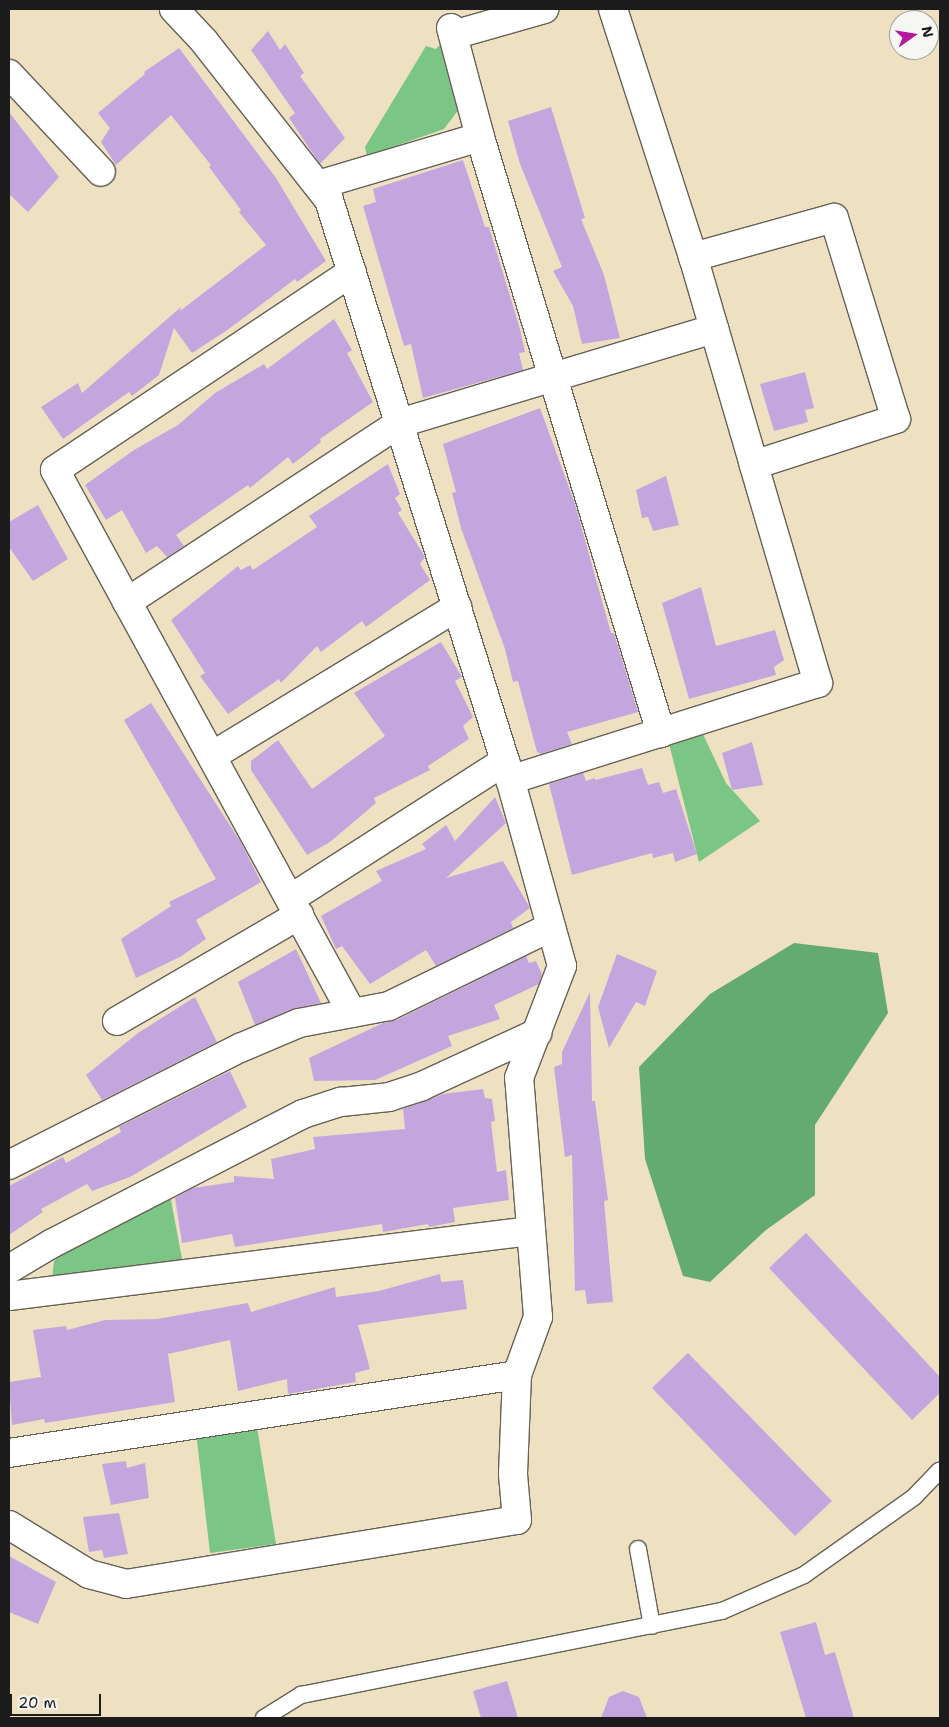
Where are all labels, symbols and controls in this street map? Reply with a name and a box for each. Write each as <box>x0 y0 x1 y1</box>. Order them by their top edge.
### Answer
north arrow <box>889 10 939 60</box>
text: N <box>918 24 938 39</box>
scale bar <box>12 1684 104 1716</box>
text: 20 m <box>18 1693 57 1713</box>

